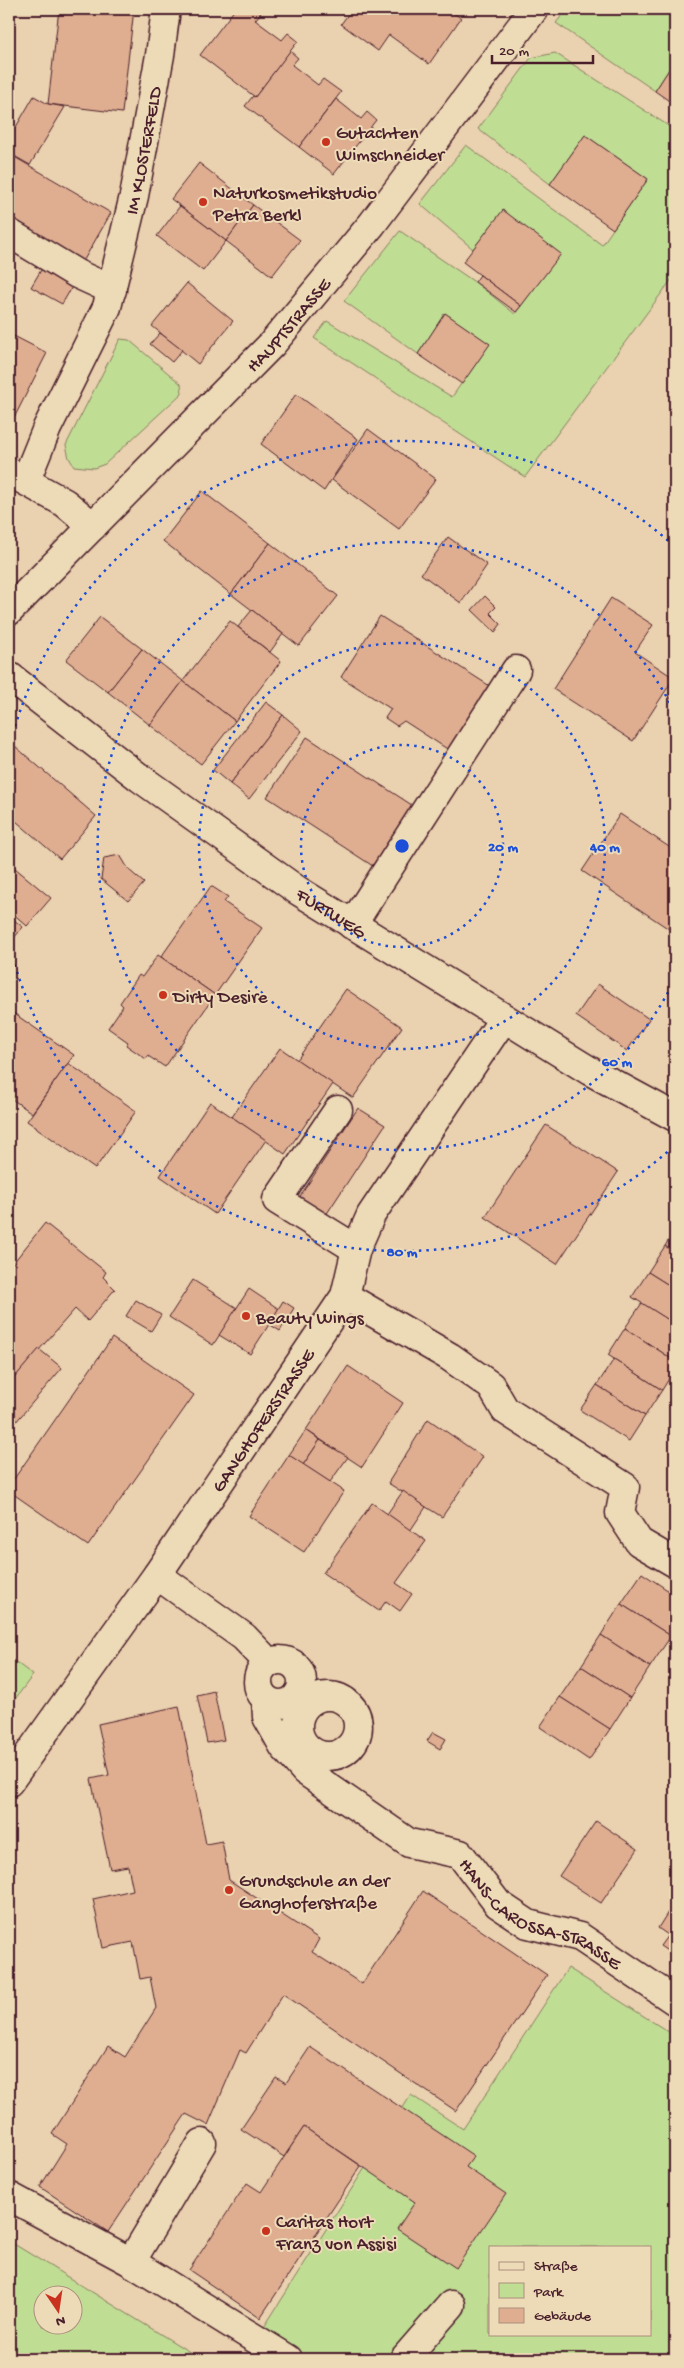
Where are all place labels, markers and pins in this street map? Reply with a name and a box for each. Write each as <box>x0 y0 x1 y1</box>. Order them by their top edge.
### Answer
place label: Gutachten Wimschneider <box>336 123 446 168</box>
marker: Gutachten Wimschneider <box>320 136 332 148</box>
place label: Naturkosmetikstudio Petra Berkl <box>212 183 377 228</box>
marker: Naturkosmetikstudio Petra Berkl <box>197 196 209 208</box>
centre of rings <box>393 837 411 855</box>
place label: Dirty Desire <box>171 987 268 1010</box>
marker: Dirty Desire <box>157 989 169 1001</box>
place label: Beauty Wings <box>255 1308 365 1331</box>
marker: Beauty Wings <box>240 1310 252 1322</box>
place label: Grundschule an der Ganghoferstraße <box>239 1871 392 1916</box>
marker: Grundschule an der Ganghoferstraße <box>223 1884 235 1896</box>
place label: Caritas Hort Franz von Assisi <box>275 2212 397 2257</box>
marker: Caritas Hort Franz von Assisi <box>260 2225 272 2237</box>

